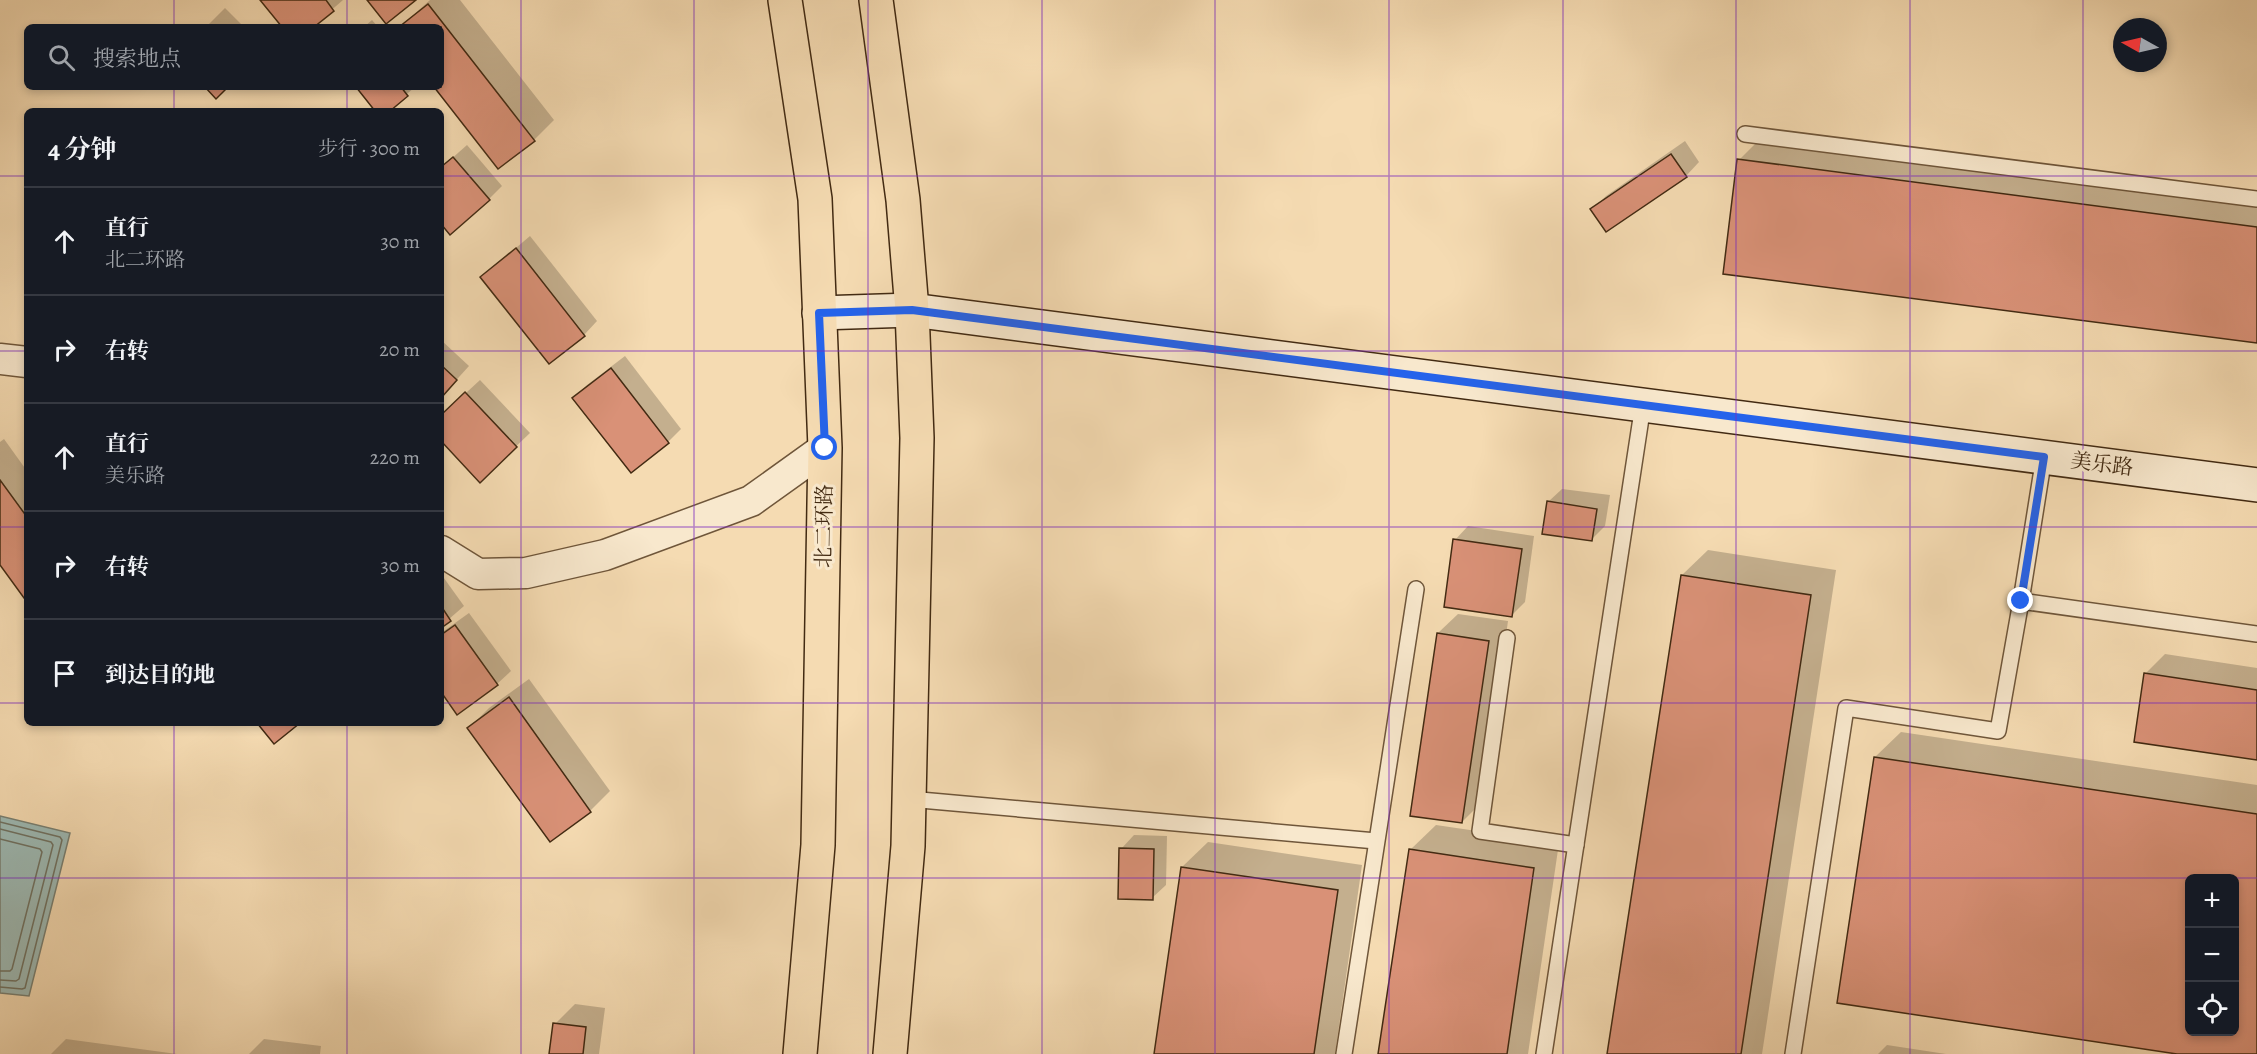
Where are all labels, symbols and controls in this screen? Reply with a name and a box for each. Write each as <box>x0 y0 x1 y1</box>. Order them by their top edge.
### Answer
north arrow <box>2113 18 2167 72</box>
search box <box>24 24 444 90</box>
icon: search <box>45 41 78 74</box>
text: 搜索地点 <box>93 44 181 74</box>
text: 4 分钟 <box>48 132 117 167</box>
text: 步行 · 300 m <box>318 135 420 162</box>
text: 直行 <box>105 213 149 243</box>
icon: ahead <box>48 225 81 258</box>
text: 30 m <box>380 228 420 255</box>
text: 北二环路 <box>105 246 185 273</box>
icon: right <box>48 333 81 366</box>
text: 右转 <box>105 336 149 366</box>
text: 20 m <box>379 336 420 363</box>
text: 直行 <box>105 429 149 459</box>
route start <box>811 434 837 460</box>
icon: ahead <box>48 441 81 474</box>
text: 220 m <box>370 444 420 471</box>
street label: 美乐路 <box>2069 446 2135 482</box>
text: 美乐路 <box>105 462 165 489</box>
street label: 北二环路 <box>809 484 839 568</box>
icon: right <box>48 549 81 582</box>
text: 右转 <box>105 552 149 582</box>
text: 30 m <box>380 552 420 579</box>
route end <box>2007 587 2033 613</box>
icon: arrive <box>48 657 81 690</box>
text: 到达目的地 <box>105 660 215 690</box>
map controls <box>2185 874 2239 1036</box>
button: + <box>2185 874 2239 928</box>
button: − <box>2185 928 2239 982</box>
button: locate <box>2185 982 2239 1036</box>

